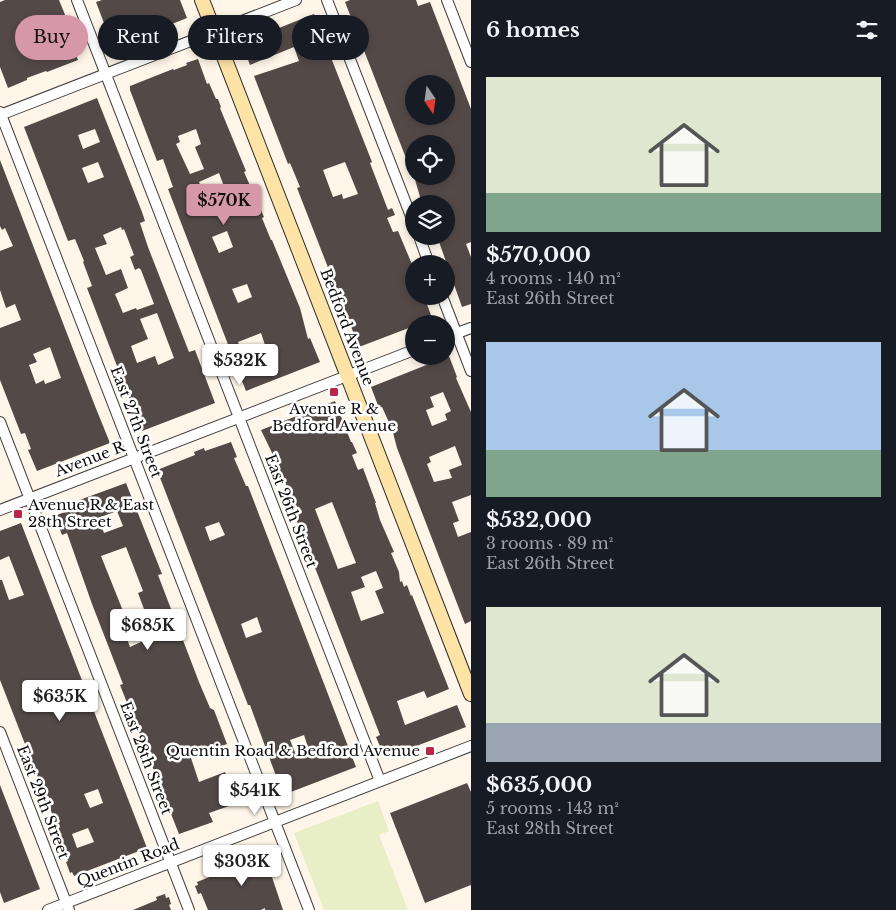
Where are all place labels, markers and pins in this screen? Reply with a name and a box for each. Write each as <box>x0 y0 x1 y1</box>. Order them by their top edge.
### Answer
pin: $570K <box>189 184 259 226</box>
pin: $532K <box>205 344 275 386</box>
marker: Avenue R & Bedford Avenue <box>328 386 340 398</box>
place label: Avenue R & Bedford Avenue <box>272 399 396 435</box>
place label: Avenue R & East 28th Street <box>27 495 155 531</box>
marker: Avenue R & East 28th Street <box>12 508 24 520</box>
pin: $685K <box>113 608 183 651</box>
pin: $635K <box>25 680 95 722</box>
place label: Quentin Road & Bedford Avenue <box>166 741 420 760</box>
marker: Quentin Road & Bedford Avenue <box>424 745 436 757</box>
pin: $541K <box>220 774 290 816</box>
pin: $303K <box>207 844 277 887</box>

